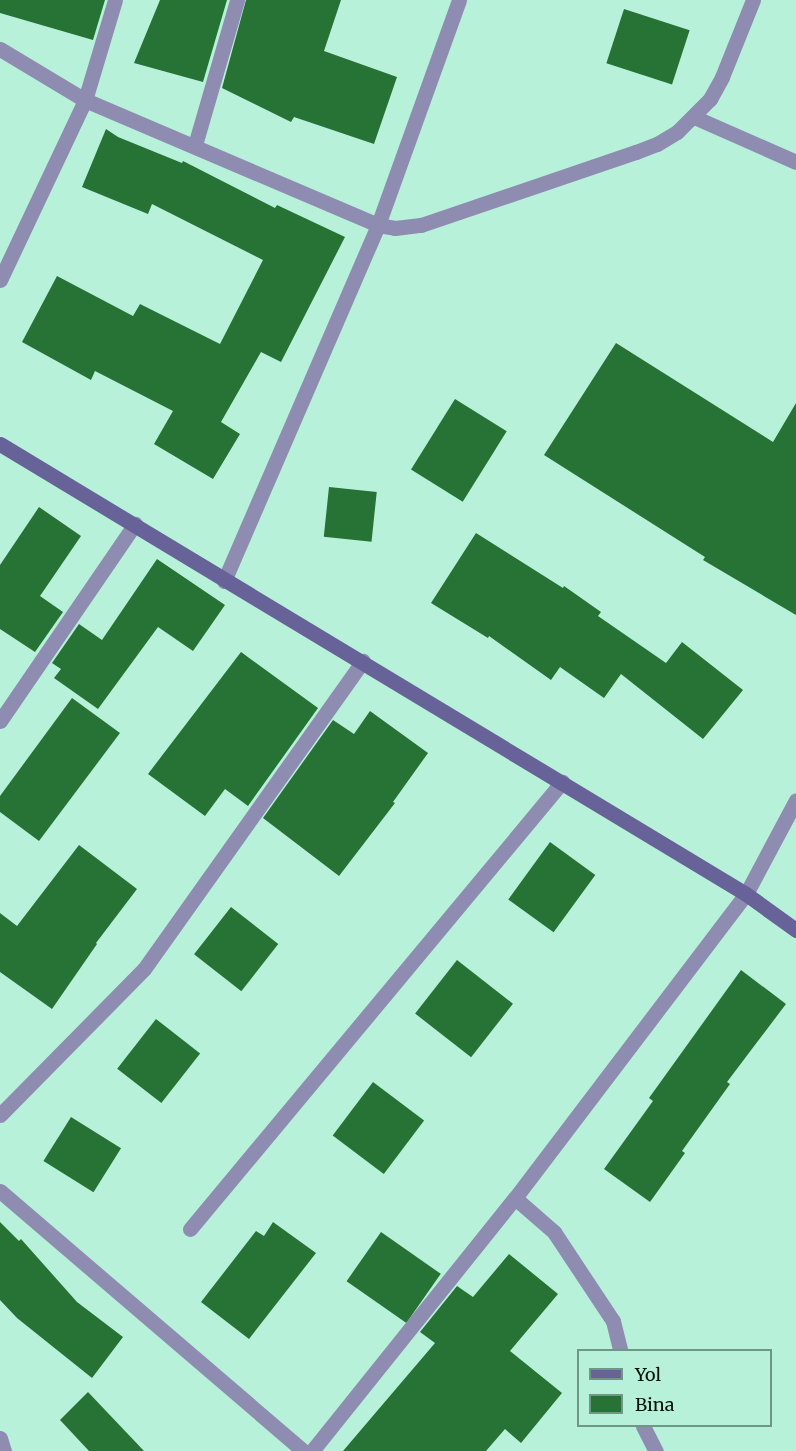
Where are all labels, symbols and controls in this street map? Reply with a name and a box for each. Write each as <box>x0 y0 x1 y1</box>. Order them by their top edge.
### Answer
legend <box>577 1349 772 1427</box>
text: Yol <box>635 1363 661 1386</box>
text: Bina <box>635 1393 674 1416</box>

